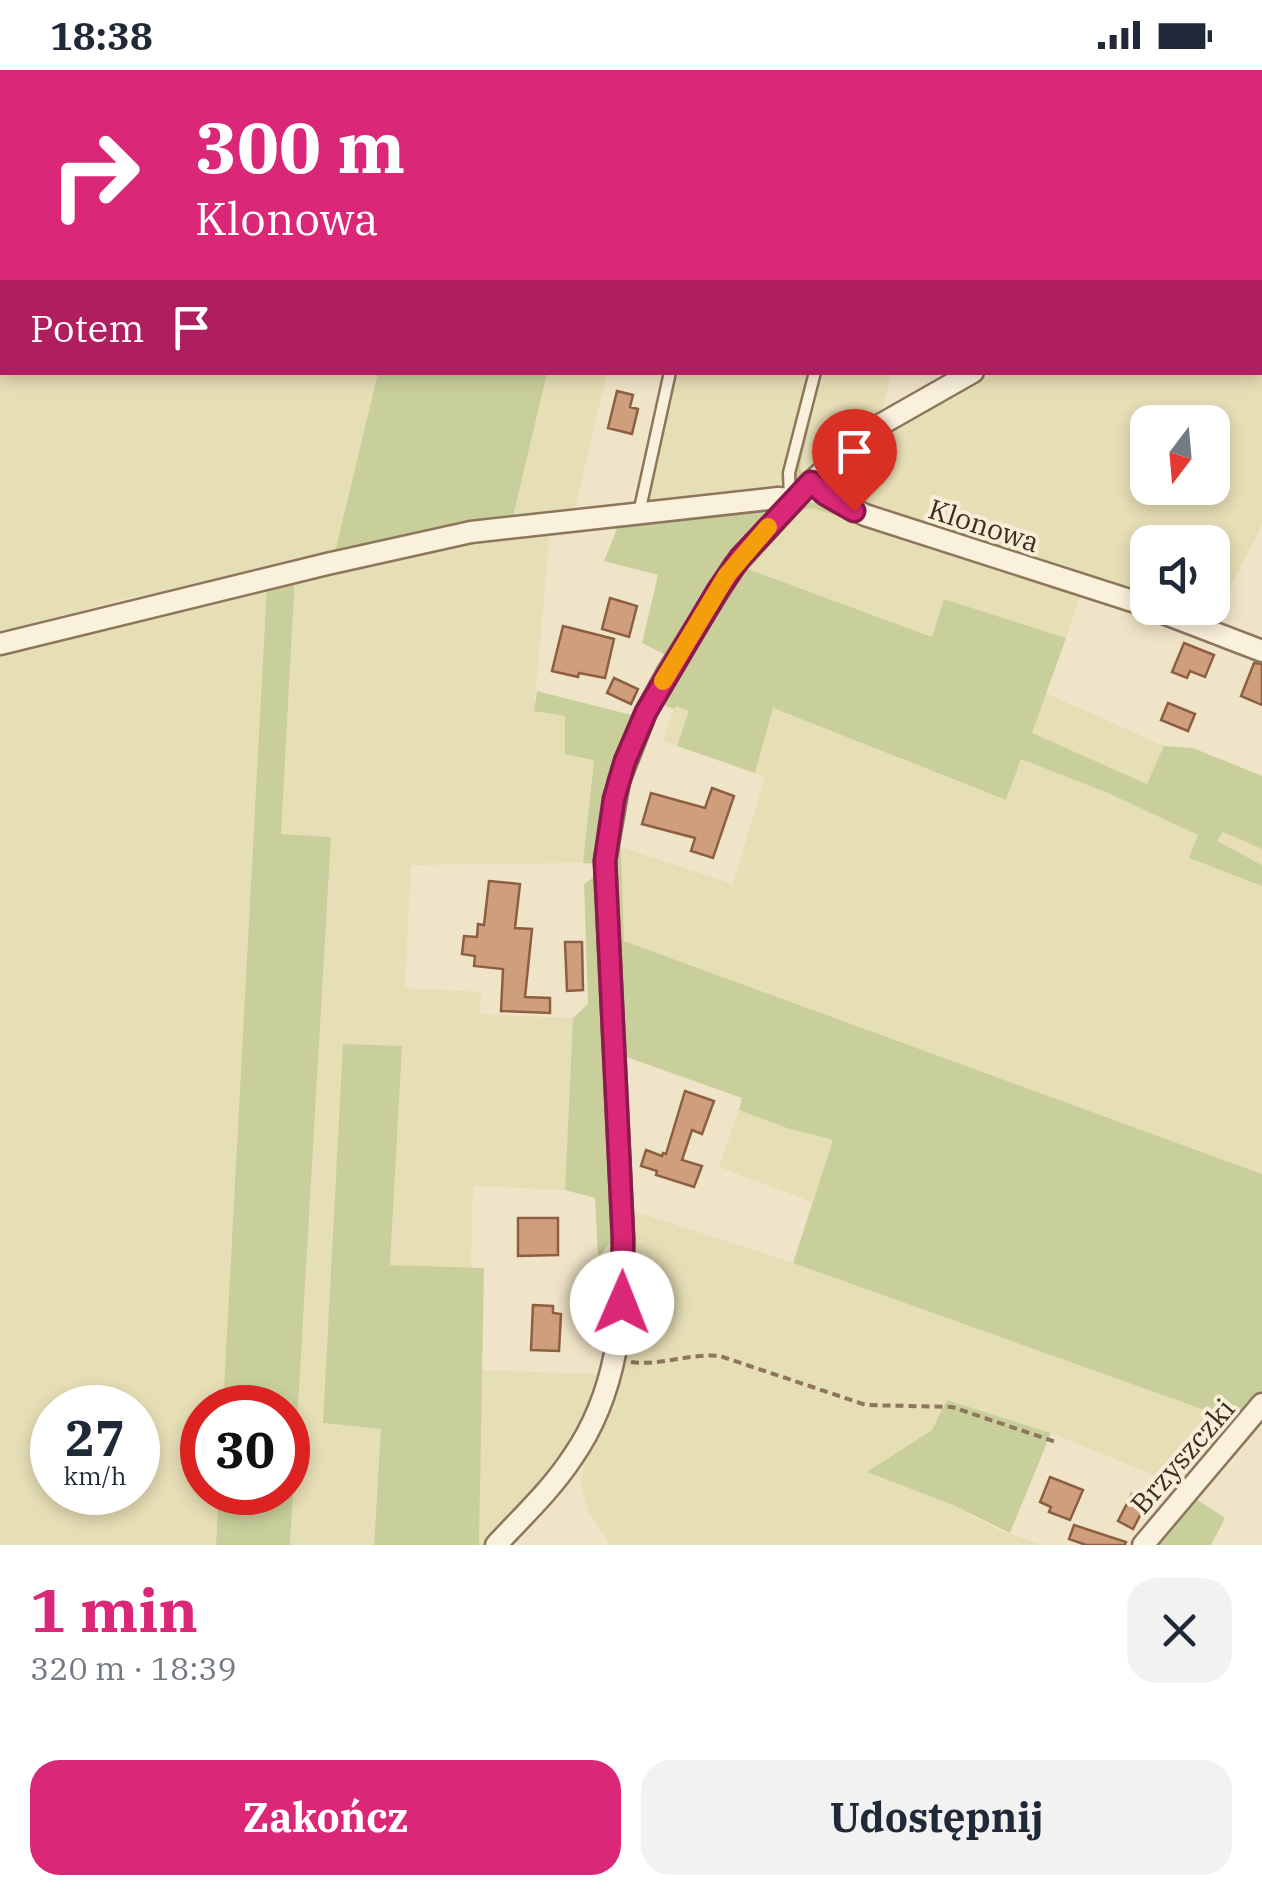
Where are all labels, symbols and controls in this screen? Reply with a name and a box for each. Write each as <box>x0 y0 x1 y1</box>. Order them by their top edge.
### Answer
text: 18:38 <box>50 11 153 60</box>
text: 300 m <box>195 101 405 192</box>
icon: right <box>30 110 160 240</box>
text: Klonowa <box>195 189 379 247</box>
icon: arrive <box>164 300 219 355</box>
text: Potem <box>30 303 144 352</box>
north arrow <box>1130 405 1230 505</box>
map controls <box>1130 405 1230 625</box>
pin <box>812 409 897 512</box>
icon: arrive <box>827 424 882 479</box>
street label: Klonowa <box>924 490 1044 560</box>
button: sound <box>1130 525 1230 625</box>
position arrow <box>570 1251 674 1355</box>
speed limit sign: 30 <box>180 1385 310 1515</box>
street label: Brzyszczki <box>1122 1391 1242 1521</box>
text: 27 <box>65 1405 125 1470</box>
text: km/h <box>63 1459 127 1492</box>
text: 1 min <box>30 1570 198 1649</box>
button: close <box>1127 1578 1232 1683</box>
text: 320 m · 18:39 <box>30 1647 237 1689</box>
button: Zakończ <box>30 1760 621 1875</box>
button: Udostępnij <box>641 1760 1232 1875</box>

